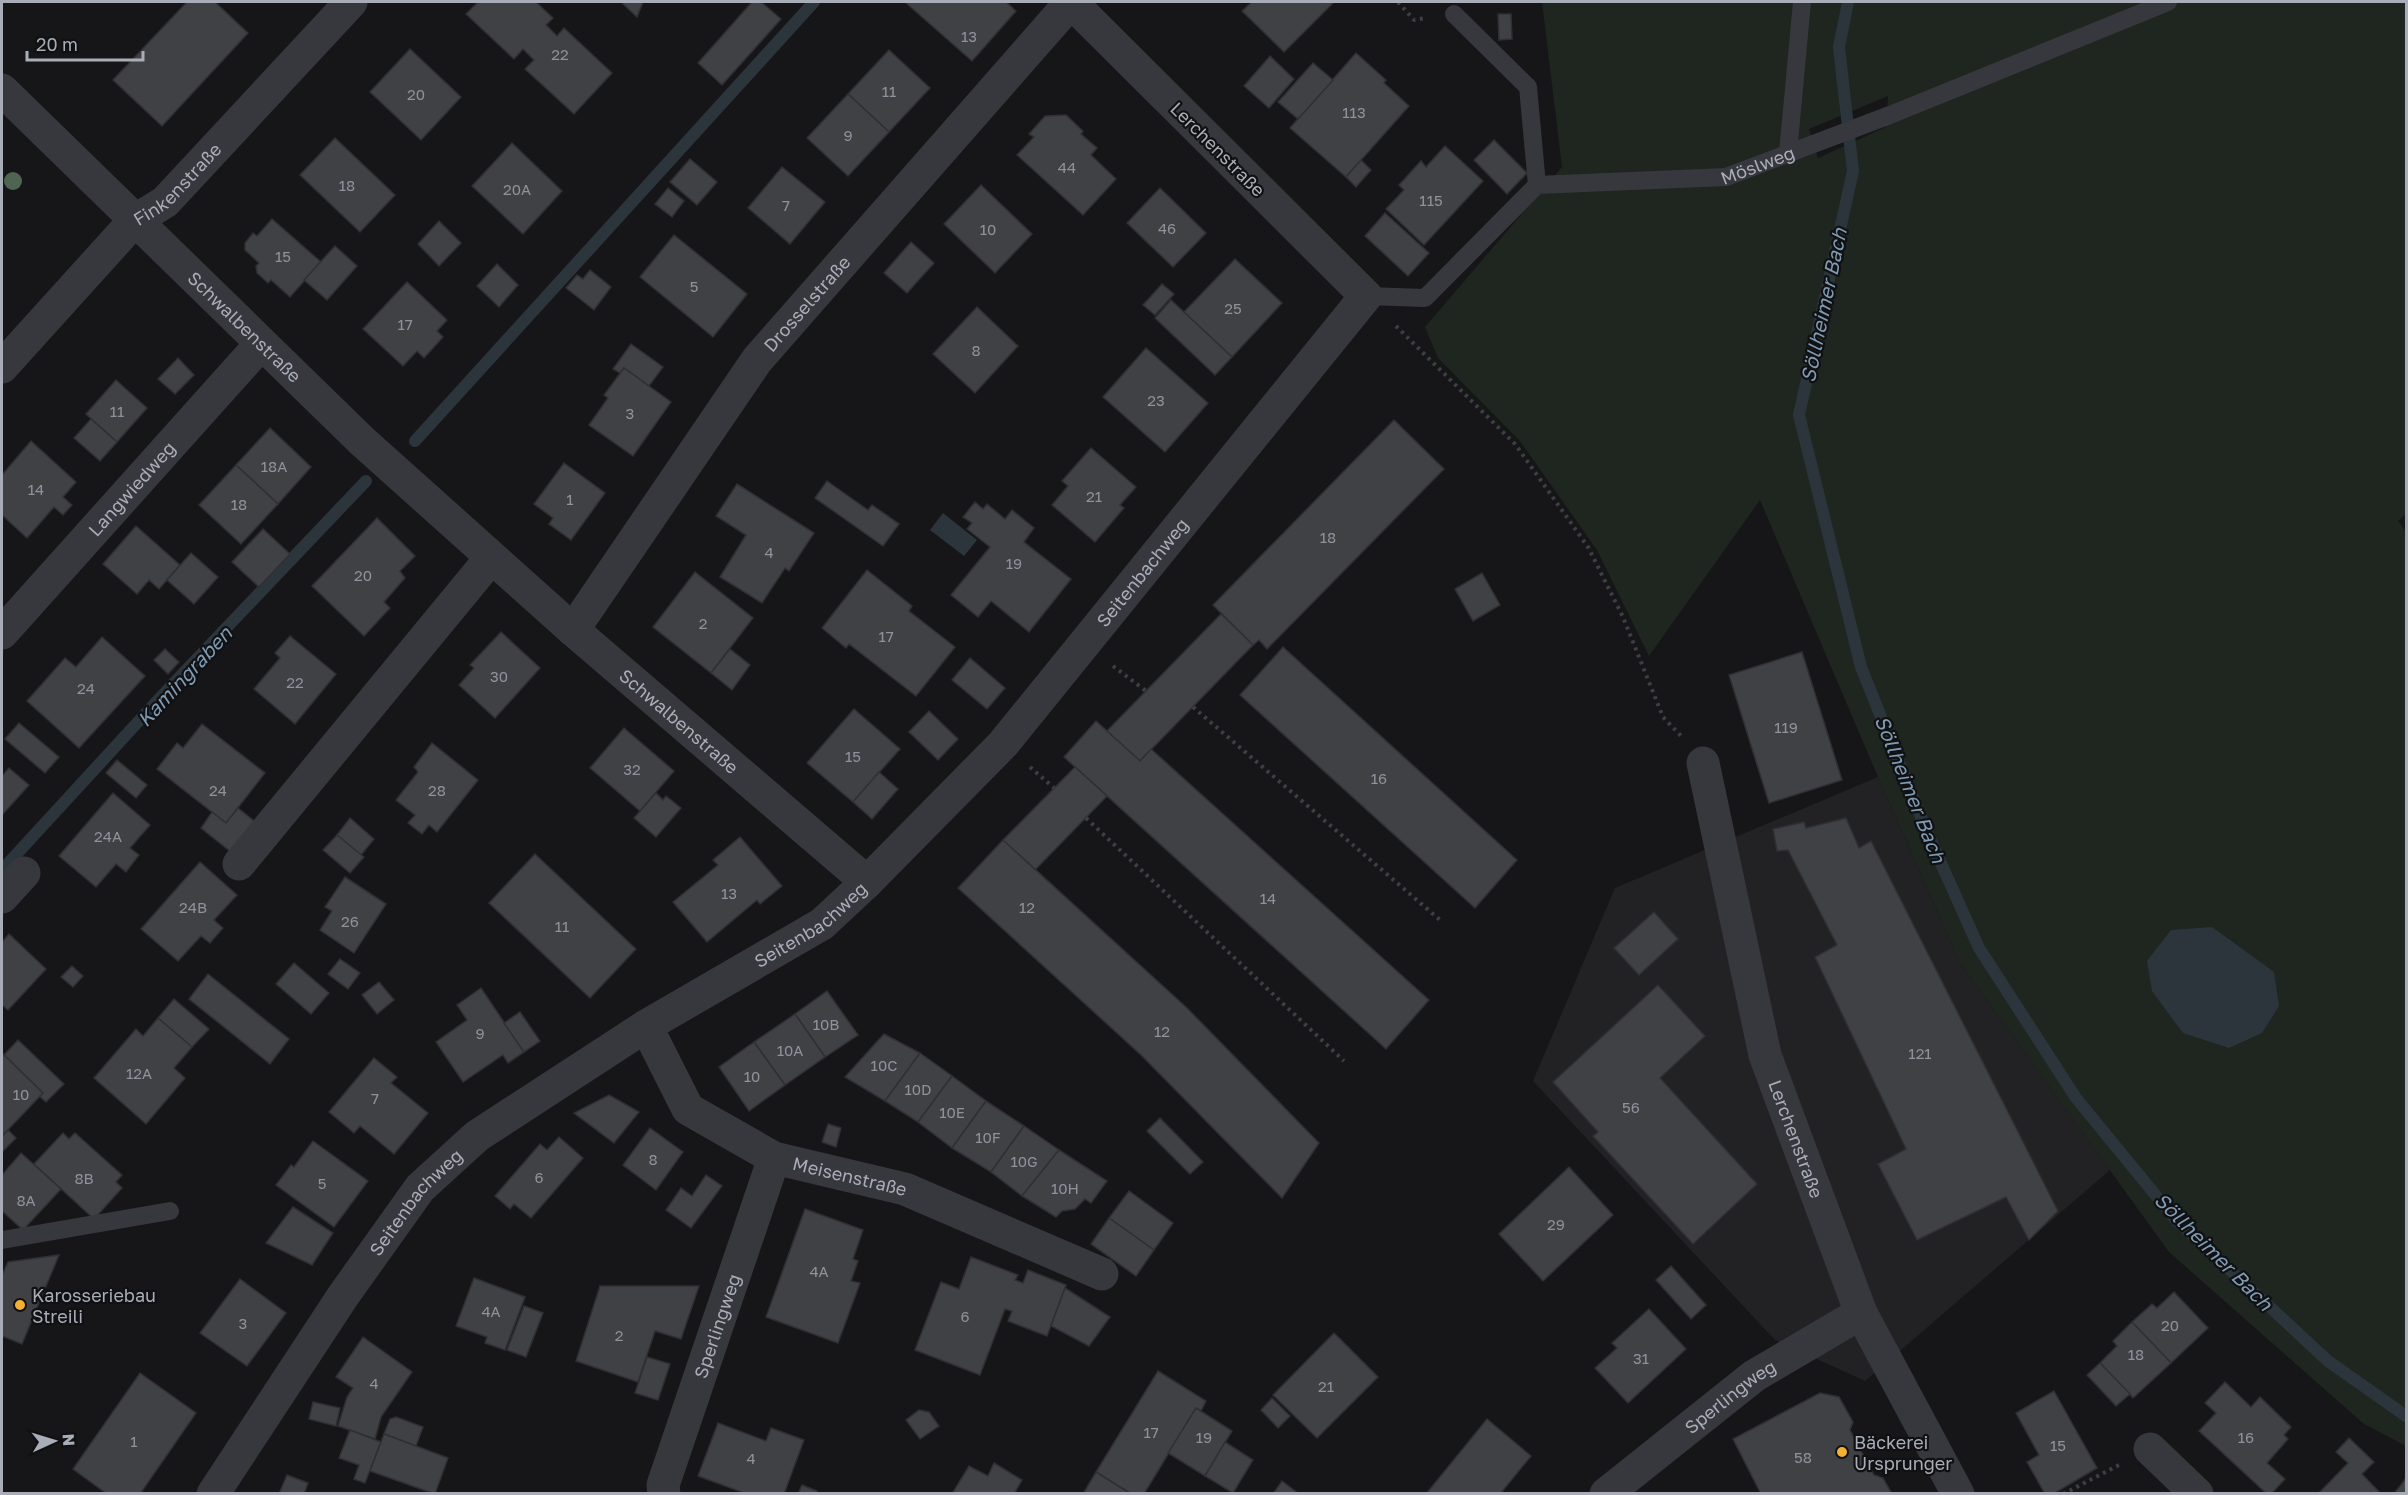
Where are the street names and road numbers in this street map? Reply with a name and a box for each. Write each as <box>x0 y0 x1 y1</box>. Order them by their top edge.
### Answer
street label: Lerchenstraße <box>1166 97 1270 201</box>
street label: Finkenstraße <box>129 138 226 230</box>
street label: Möslweg <box>1717 141 1798 189</box>
street label: Drosselstraße <box>759 251 855 356</box>
street label: Schwalbenstraße <box>183 267 306 387</box>
street label: Langwiedweg <box>83 437 180 540</box>
street label: Seitenbachweg <box>1092 514 1193 631</box>
street label: Schwalbenstraße <box>615 664 743 778</box>
street label: Seitenbachweg <box>750 877 871 972</box>
street label: Lerchenstraße <box>1764 1077 1828 1201</box>
street label: Seitenbachweg <box>364 1144 467 1260</box>
street label: Meisenstraße <box>791 1152 909 1200</box>
street label: Sperlingweg <box>689 1271 745 1381</box>
street label: Sperlingweg <box>1680 1355 1779 1438</box>

